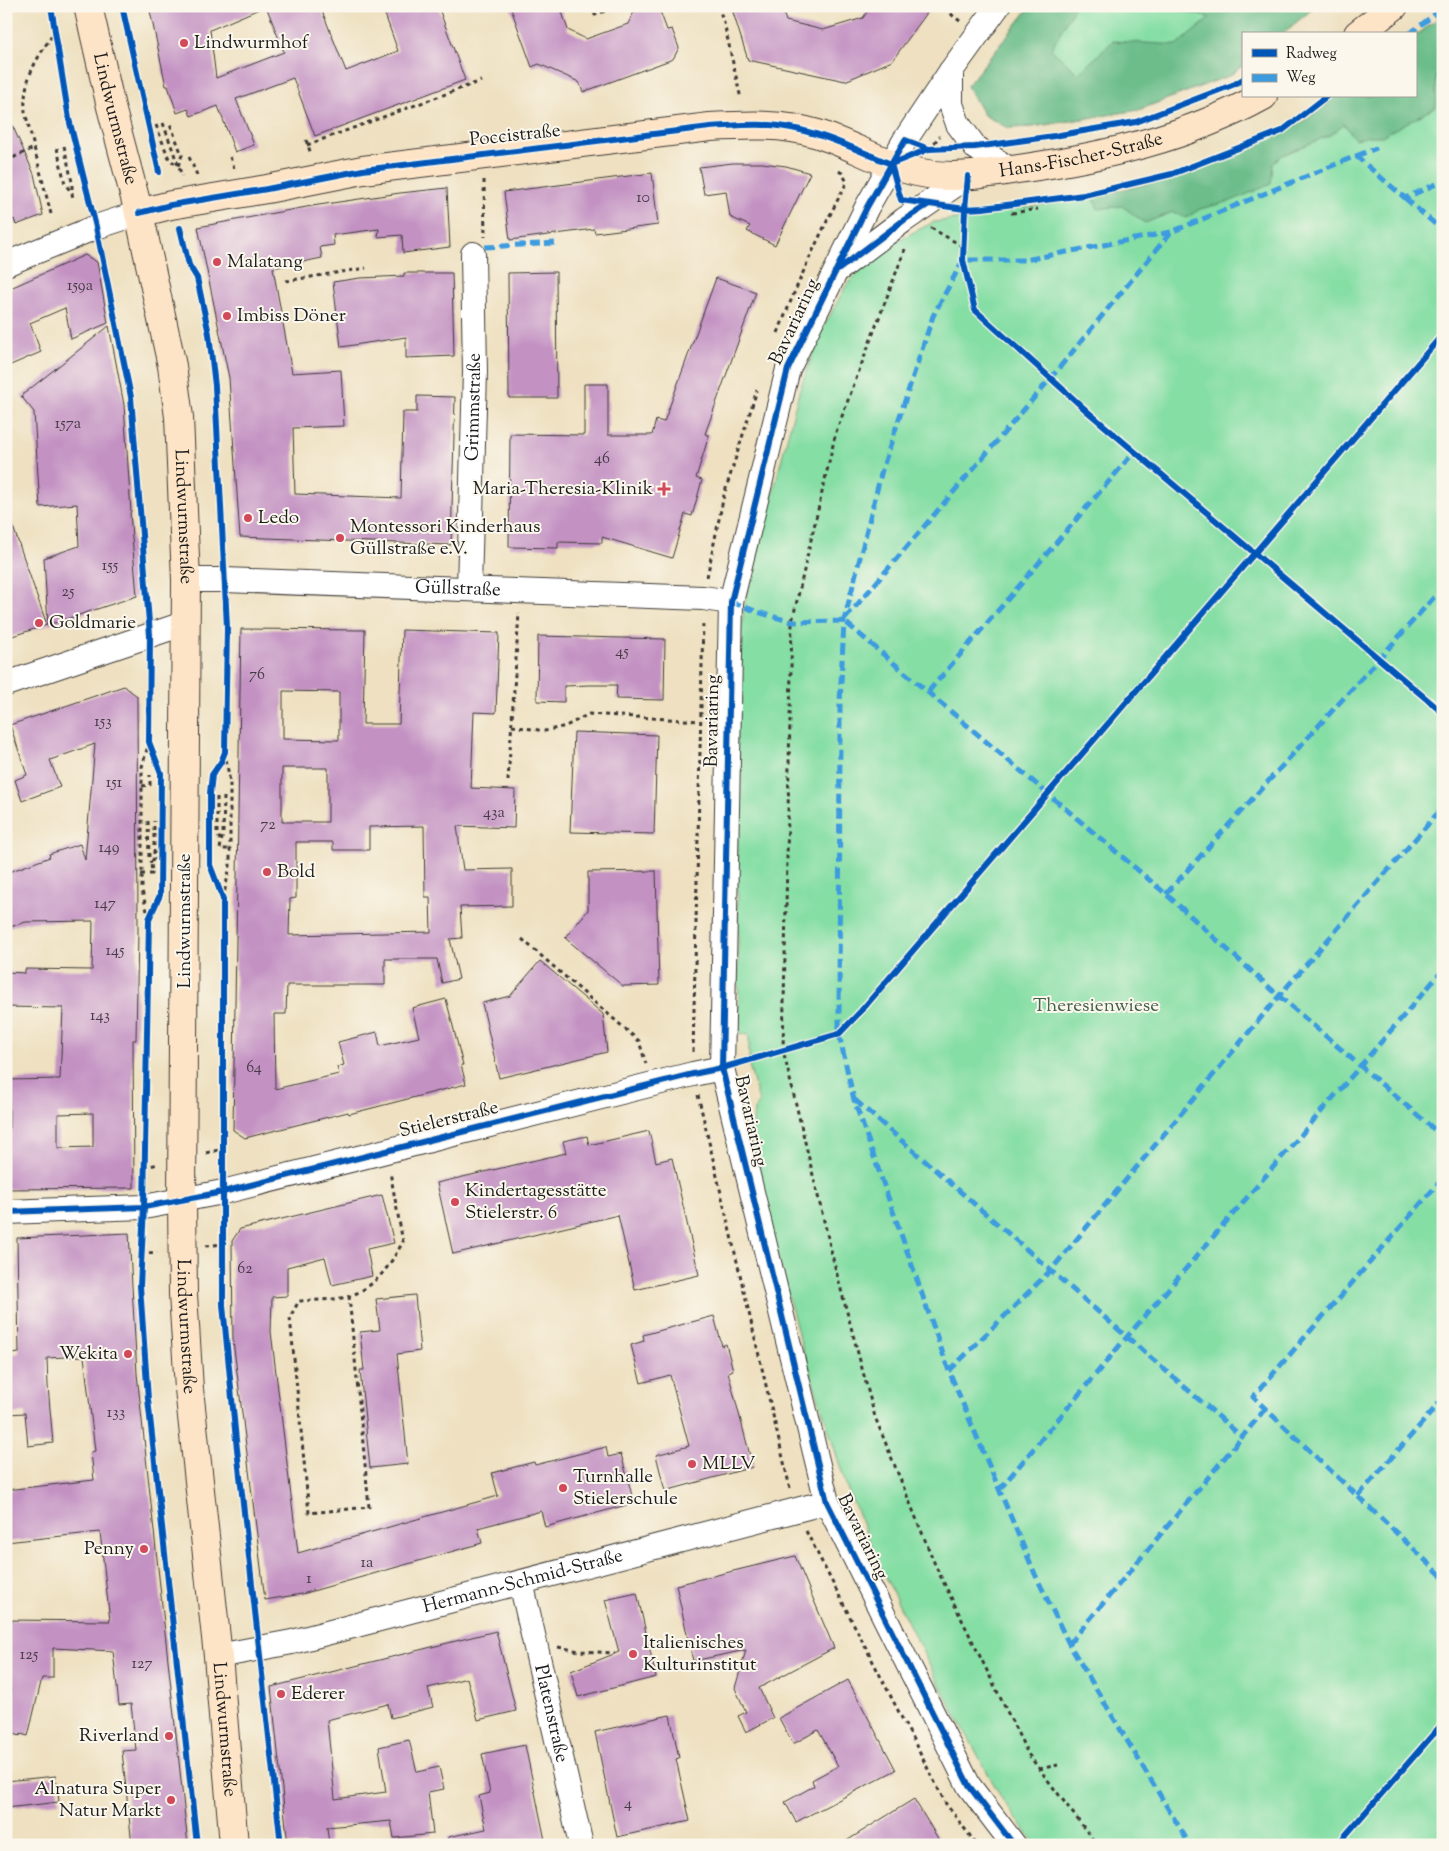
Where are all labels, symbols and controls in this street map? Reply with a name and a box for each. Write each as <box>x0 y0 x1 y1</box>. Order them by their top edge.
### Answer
place label: Lindwurmhof <box>194 30 310 57</box>
legend <box>1242 32 1416 98</box>
marker: Lindwurmhof <box>178 37 190 49</box>
text: Radweg <box>1286 44 1337 65</box>
street label: Lindwurmstraße <box>86 50 145 188</box>
text: Weg <box>1286 68 1316 89</box>
street label: Poccistraße <box>468 118 562 154</box>
street label: Hans-Fischer-Straße <box>997 125 1166 185</box>
house number: 10 <box>636 187 650 210</box>
place label: Malatang <box>227 249 303 276</box>
marker: Malatang <box>211 256 223 268</box>
street label: Bavariaring <box>763 274 827 370</box>
house number: 159a <box>67 275 94 298</box>
place label: Imbiss Döner <box>237 303 346 330</box>
marker: Imbiss Döner <box>221 310 233 322</box>
street label: Grimmstraße <box>459 353 489 462</box>
house number: 157a <box>55 413 82 436</box>
house number: 46 <box>594 448 610 471</box>
street label: Lindwurmstraße <box>167 449 200 585</box>
place label: Maria-Theresia-Klinik <box>473 476 654 503</box>
marker: Maria-Theresia-Klinik <box>657 482 671 496</box>
place label: Ledo <box>258 505 299 532</box>
marker: Ledo <box>242 512 254 524</box>
place label: Montessori Kinderhaus Güllstraße e.V. <box>350 514 541 563</box>
marker: Montessori Kinderhaus Güllstraße e.V. <box>334 532 346 544</box>
house number: 155 <box>102 555 119 578</box>
street label: Güllstraße <box>414 574 501 604</box>
house number: 25 <box>62 581 75 604</box>
place label: Goldmarie <box>49 610 136 637</box>
marker: Goldmarie <box>33 617 45 629</box>
house number: 45 <box>615 641 629 664</box>
house number: 76 <box>249 664 265 687</box>
street label: Bavariaring <box>699 674 727 768</box>
house number: 153 <box>94 711 112 734</box>
house number: 151 <box>106 772 123 795</box>
house number: 43a <box>483 802 506 825</box>
house number: 72 <box>260 814 276 837</box>
house number: 149 <box>98 837 120 860</box>
street label: Lindwurmstraße <box>172 853 199 989</box>
place label: Bold <box>277 859 315 886</box>
marker: Bold <box>261 866 273 878</box>
house number: 147 <box>94 893 116 916</box>
house number: 145 <box>106 940 125 963</box>
park label: Theresienwiese <box>1033 993 1159 1020</box>
house number: 143 <box>90 1005 110 1028</box>
house number: 64 <box>246 1057 262 1080</box>
street label: Bavariaring <box>726 1073 774 1169</box>
street label: Stielerstraße <box>396 1095 502 1145</box>
place label: Kindertagesstätte Stielerstr. 6 <box>465 1178 607 1227</box>
marker: Kindertagesstätte Stielerstr. 6 <box>449 1196 461 1208</box>
house number: 62 <box>237 1258 253 1281</box>
street label: Lindwurmstraße <box>169 1259 203 1396</box>
place label: Wekita <box>59 1341 118 1368</box>
marker: Wekita <box>122 1348 134 1360</box>
house number: 133 <box>107 1402 125 1425</box>
place label: MLLV <box>702 1451 755 1478</box>
marker: MLLV <box>686 1458 698 1470</box>
place label: Turnhalle Stielerschule <box>573 1464 678 1513</box>
marker: Turnhalle Stielerschule <box>557 1482 569 1494</box>
street label: Bavariaring <box>830 1489 894 1585</box>
place label: Penny <box>84 1536 135 1563</box>
street label: Hermann-Schmid-Straße <box>420 1542 626 1621</box>
marker: Penny <box>138 1543 150 1555</box>
house number: 1a <box>361 1552 374 1575</box>
house number: 1 <box>306 1568 312 1591</box>
place label: Italienisches Kulturinstitut <box>643 1630 757 1679</box>
house number: 125 <box>20 1644 39 1667</box>
marker: Italienisches Kulturinstitut <box>627 1648 639 1660</box>
house number: 127 <box>132 1653 152 1676</box>
street label: Lindwurmstraße <box>205 1661 243 1798</box>
street label: Platenstraße <box>527 1662 575 1765</box>
place label: Ederer <box>291 1681 345 1708</box>
marker: Ederer <box>275 1688 287 1700</box>
place label: Riverland <box>79 1723 159 1750</box>
marker: Riverland <box>163 1730 175 1742</box>
place label: Alnatura Super Natur Markt <box>34 1776 161 1825</box>
house number: 4 <box>624 1793 632 1816</box>
marker: Alnatura Super Natur Markt <box>165 1794 177 1806</box>

